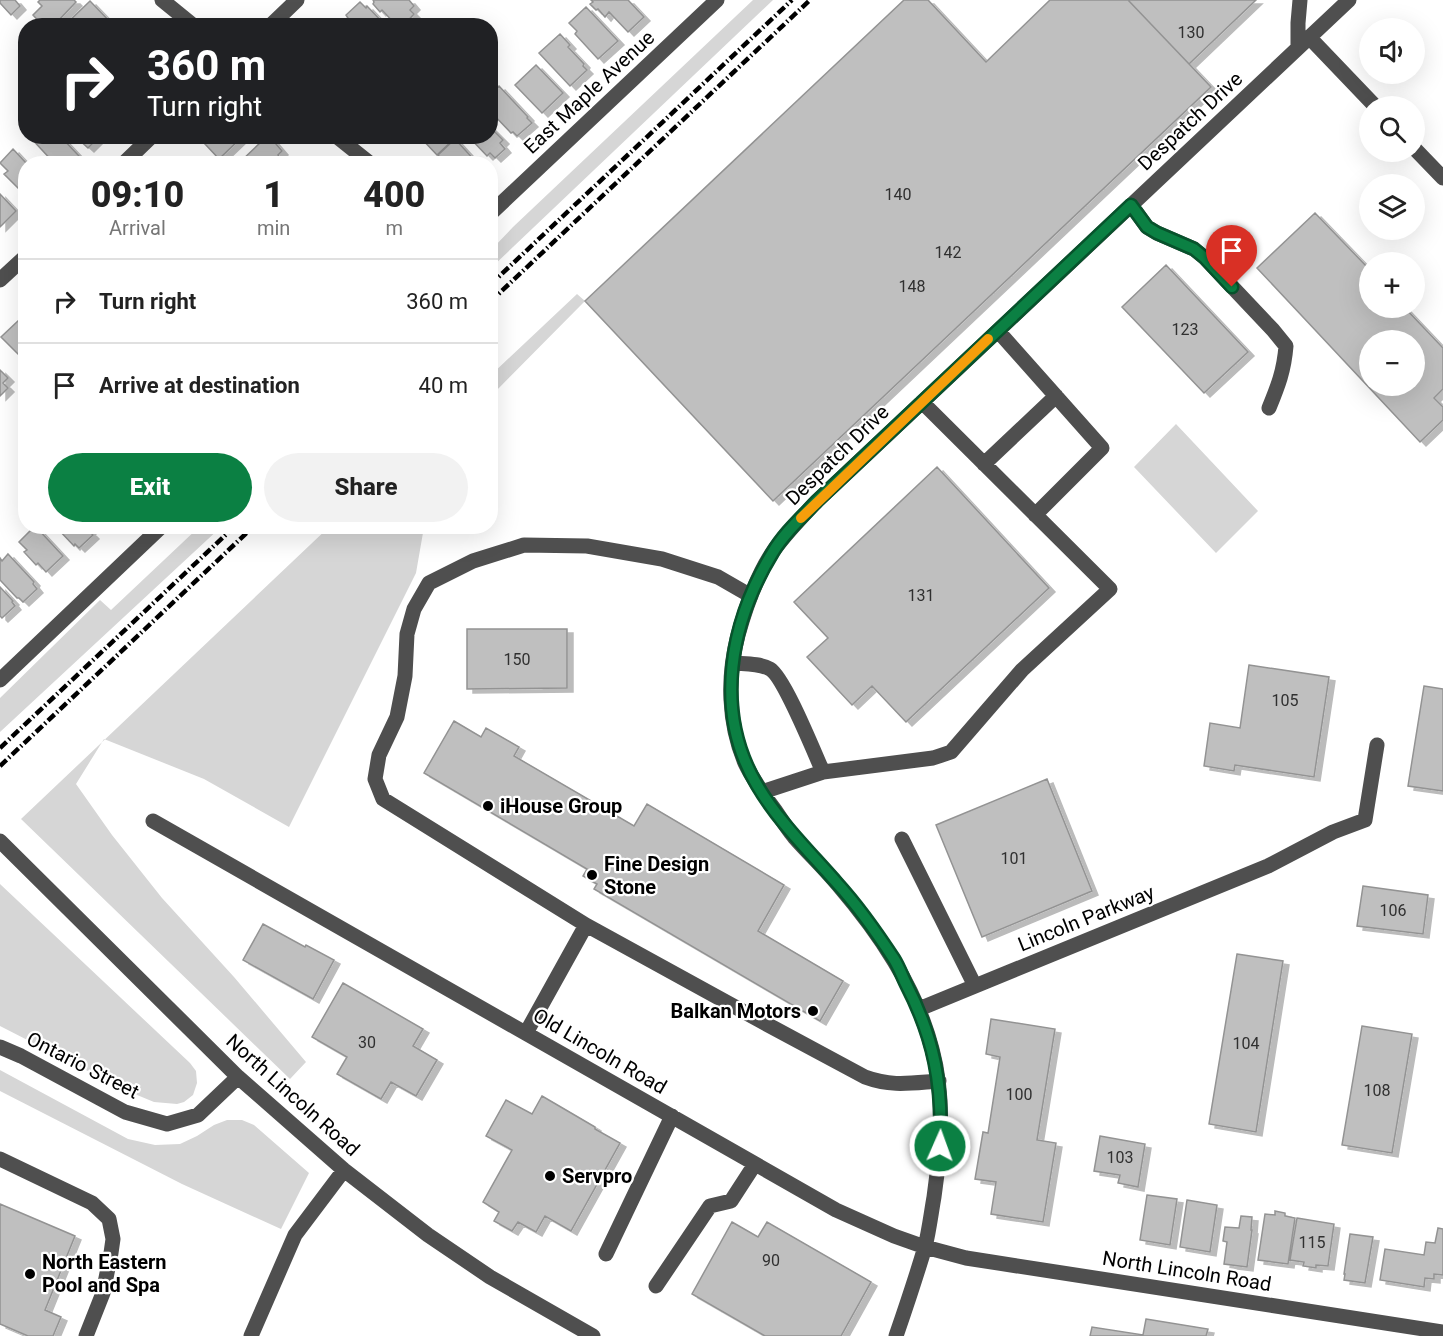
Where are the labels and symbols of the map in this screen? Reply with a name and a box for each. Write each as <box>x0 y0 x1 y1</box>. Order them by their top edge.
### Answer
house number: 130 <box>1178 23 1204 42</box>
street label: East Maple Avenue <box>519 25 659 159</box>
street label: Despatch Drive <box>1133 66 1247 176</box>
house number: 140 <box>885 185 911 204</box>
pin <box>1206 225 1257 287</box>
house number: 142 <box>935 243 961 262</box>
house number: 148 <box>899 277 925 296</box>
house number: 123 <box>1172 320 1198 339</box>
street label: Despatch Drive <box>780 400 894 510</box>
house number: 131 <box>908 586 934 605</box>
house number: 150 <box>504 650 530 669</box>
house number: 105 <box>1272 691 1298 710</box>
place label: iHouse Group <box>500 794 622 818</box>
marker: iHouse Group <box>481 799 495 813</box>
house number: 101 <box>1001 849 1027 868</box>
place label: Fine Design Stone <box>604 852 709 899</box>
marker: Fine Design Stone <box>585 868 599 882</box>
street label: Lincoln Parkway <box>1014 880 1158 956</box>
house number: 106 <box>1380 901 1406 920</box>
place label: Balkan Motors <box>670 999 801 1023</box>
street label: Old Lincoln Road <box>529 1003 671 1099</box>
marker: Balkan Motors <box>806 1004 820 1018</box>
street label: Ontario Street <box>23 1026 143 1104</box>
street label: North Lincoln Road <box>222 1029 364 1161</box>
house number: 30 <box>358 1033 376 1052</box>
house number: 104 <box>1233 1034 1259 1053</box>
house number: 108 <box>1364 1081 1390 1100</box>
house number: 100 <box>1006 1085 1032 1104</box>
position arrow <box>908 1114 972 1178</box>
house number: 103 <box>1107 1148 1133 1167</box>
place label: Servpro <box>562 1164 632 1188</box>
marker: Servpro <box>543 1169 557 1183</box>
house number: 115 <box>1299 1233 1325 1252</box>
street label: North Lincoln Road <box>1101 1246 1273 1296</box>
place label: North Eastern Pool and Spa <box>42 1250 166 1297</box>
house number: 90 <box>762 1251 780 1270</box>
marker: North Eastern Pool and Spa <box>23 1267 37 1281</box>

